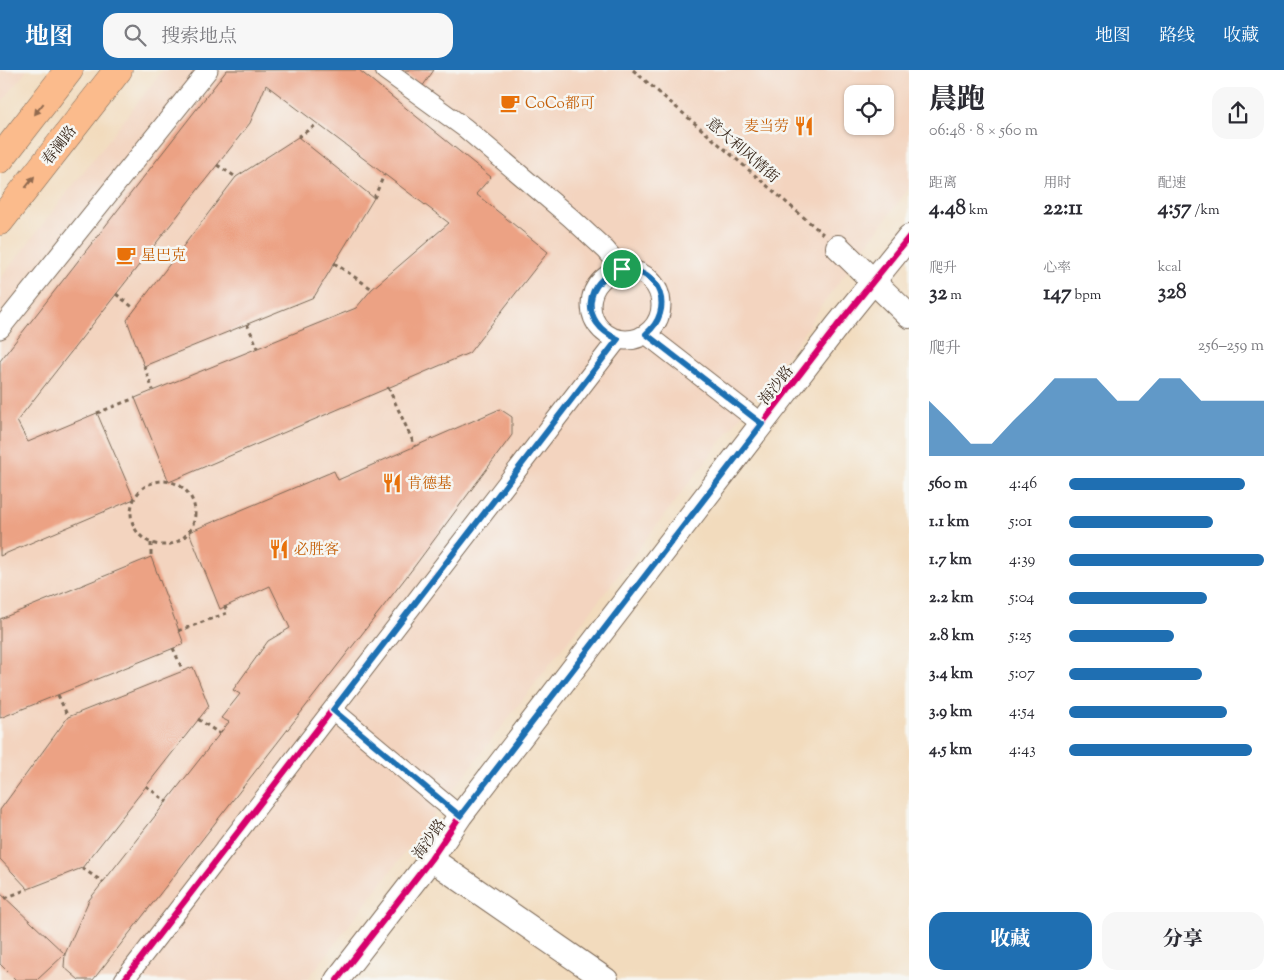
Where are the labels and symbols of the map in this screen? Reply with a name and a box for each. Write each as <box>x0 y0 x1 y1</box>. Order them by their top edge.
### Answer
cafe icon: CoCo都可 <box>499 92 521 114</box>
place label: CoCo都可 <box>525 94 595 115</box>
one-way arrow <box>34 102 45 115</box>
street label: 意大利风情街 <box>701 114 783 189</box>
restaurant icon: 麦当劳 <box>793 115 815 137</box>
place label: 麦当劳 <box>744 117 789 138</box>
street label: 春澜路 <box>38 122 82 170</box>
one-way arrow <box>25 176 36 189</box>
cafe icon: 星巴克 <box>115 244 137 266</box>
place label: 星巴克 <box>141 246 186 267</box>
pin <box>601 248 643 290</box>
street label: 海沙路 <box>755 362 799 410</box>
restaurant icon: 肯德基 <box>381 472 403 494</box>
place label: 肯德基 <box>407 474 452 495</box>
restaurant icon: 必胜客 <box>268 538 290 560</box>
place label: 必胜客 <box>294 540 339 561</box>
street label: 海沙路 <box>409 815 452 864</box>

